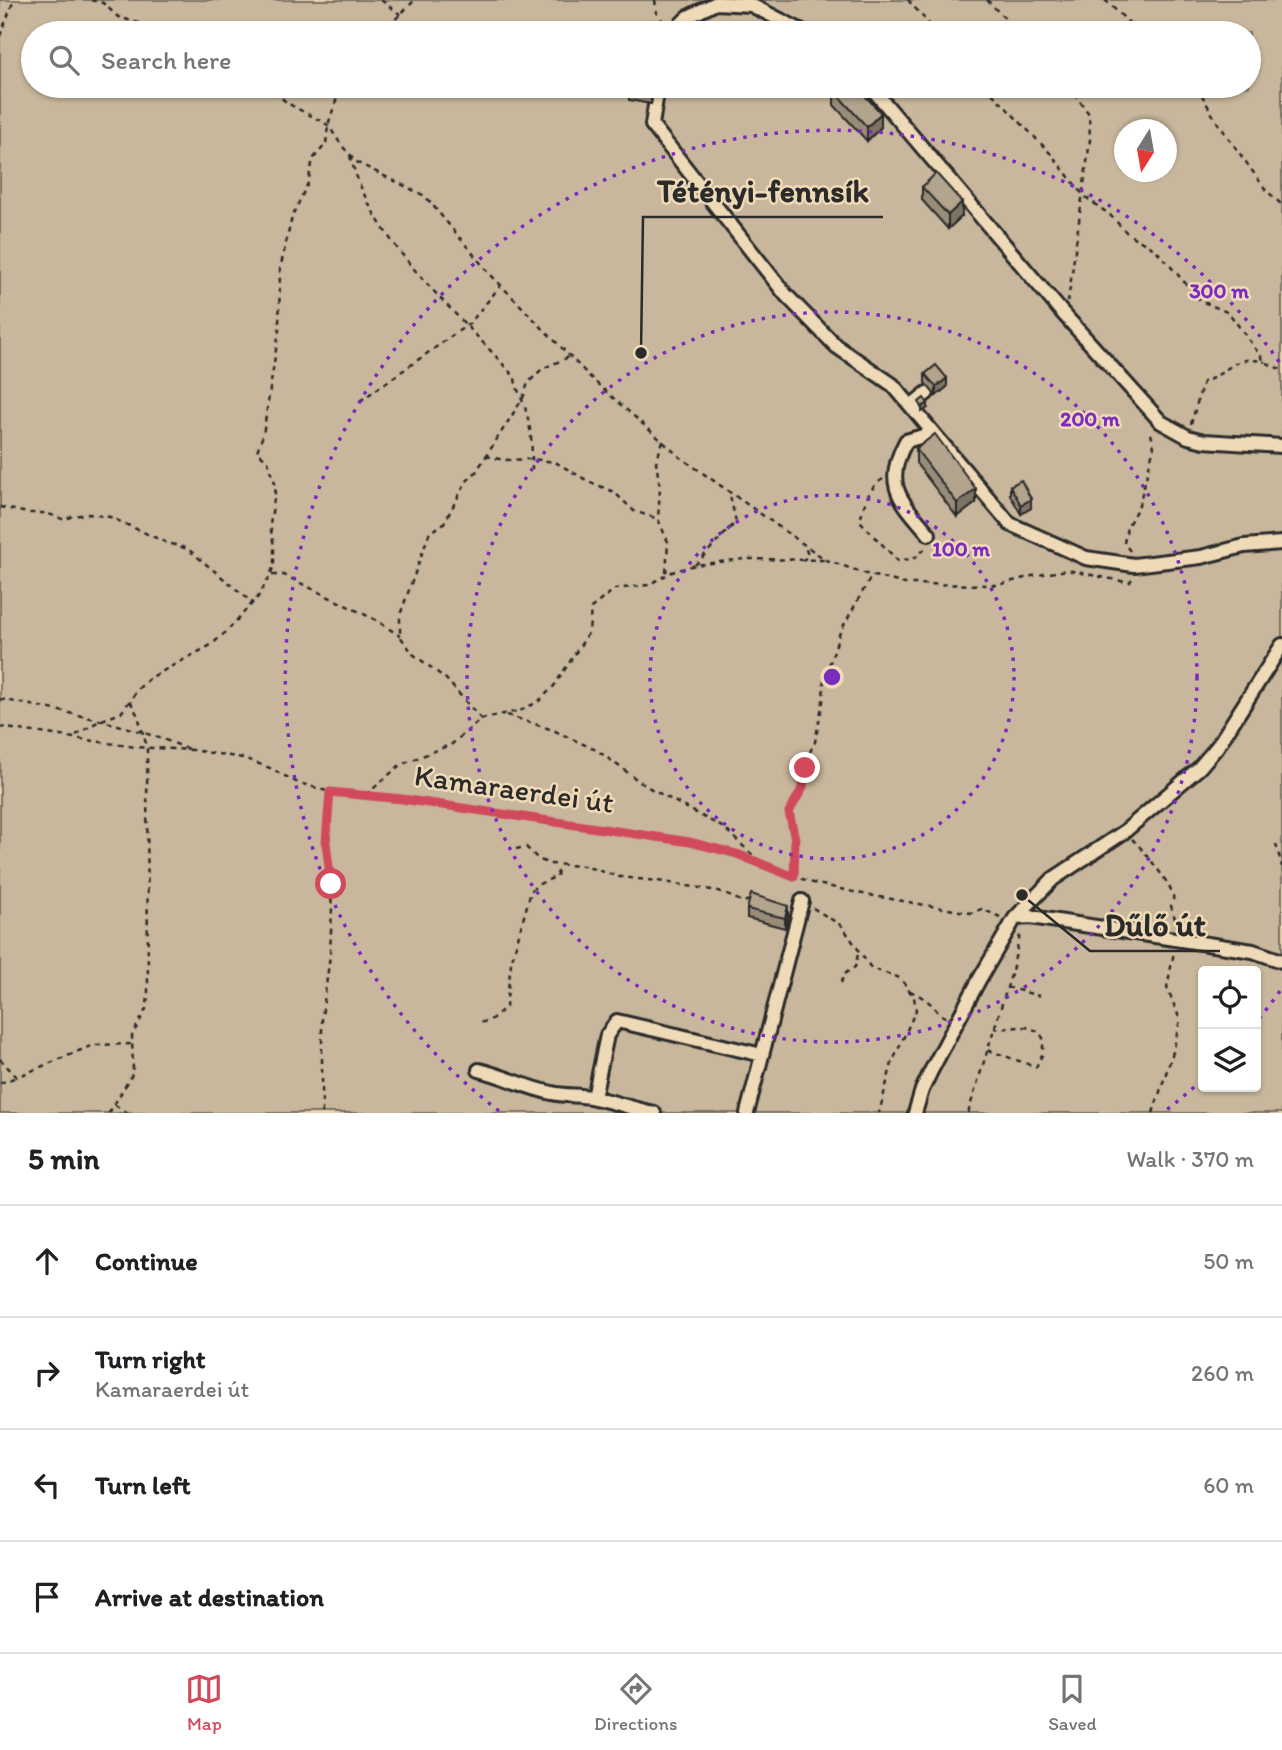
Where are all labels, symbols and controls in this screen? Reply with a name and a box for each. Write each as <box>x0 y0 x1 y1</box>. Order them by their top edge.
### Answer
search box <box>21 21 1261 98</box>
icon: search <box>45 41 83 79</box>
text: Search here <box>101 44 231 76</box>
north arrow <box>1114 119 1177 182</box>
callout: Tétényi-fennsík <box>643 164 883 217</box>
text: Tétényi-fennsík <box>656 172 869 210</box>
text: 300 m <box>1189 278 1249 303</box>
text: 200 m <box>1060 406 1120 431</box>
text: 100 m <box>932 536 990 561</box>
centre of rings <box>820 665 844 689</box>
route end <box>789 752 820 783</box>
street label: Kamaraerdei út <box>412 756 616 821</box>
route start <box>315 868 346 899</box>
callout: Dűlő út <box>1090 898 1220 951</box>
text: Dűlő út <box>1104 906 1206 944</box>
map controls <box>1198 966 1261 1092</box>
button: locate <box>1198 966 1261 1029</box>
button: layers <box>1198 1029 1261 1092</box>
text: 5 min <box>28 1140 99 1177</box>
text: Walk · 370 m <box>1126 1145 1254 1173</box>
icon: ahead <box>28 1242 66 1280</box>
text: Continue <box>95 1245 198 1277</box>
text: 50 m <box>1203 1247 1254 1275</box>
text: Turn right <box>95 1343 206 1375</box>
icon: right <box>28 1354 66 1392</box>
text: 260 m <box>1191 1359 1254 1387</box>
text: Kamaraerdei út <box>95 1375 249 1403</box>
icon: left <box>28 1466 66 1504</box>
text: Turn left <box>95 1469 191 1501</box>
text: 60 m <box>1203 1471 1254 1499</box>
icon: arrive <box>28 1578 66 1616</box>
text: Arrive at destination <box>95 1581 324 1613</box>
tab: Map <box>185 1670 223 1735</box>
tab: Directions <box>594 1670 678 1735</box>
tab: Saved <box>1048 1670 1097 1735</box>

